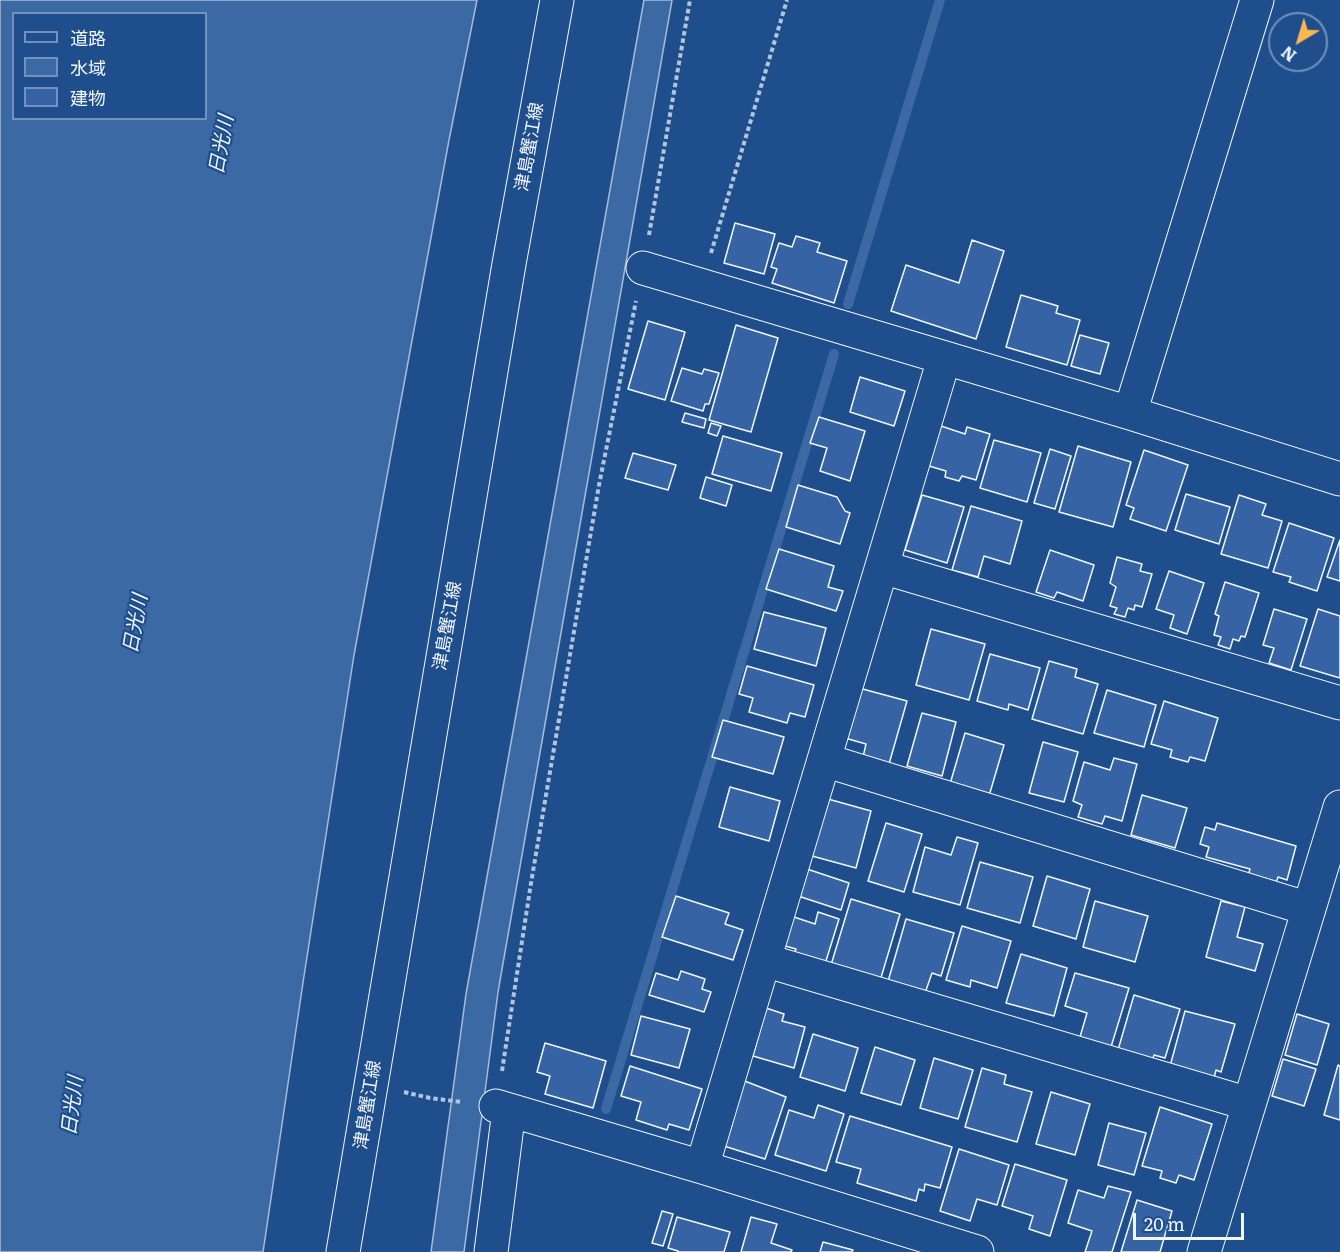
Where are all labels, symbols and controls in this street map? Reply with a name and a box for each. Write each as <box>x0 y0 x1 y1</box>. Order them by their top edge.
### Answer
legend <box>12 12 207 120</box>
north arrow <box>1268 12 1328 72</box>
text: 道路 <box>70 24 106 51</box>
text: N <box>1275 41 1301 68</box>
text: 水域 <box>70 54 106 81</box>
text: 建物 <box>70 84 106 111</box>
street label: 津島蟹江線 <box>512 101 548 193</box>
water label: 日光川 <box>205 113 239 177</box>
street label: 津島蟹江線 <box>430 580 466 672</box>
water label: 日光川 <box>119 592 153 656</box>
street label: 津島蟹江線 <box>350 1059 386 1151</box>
water label: 日光川 <box>57 1075 89 1137</box>
scale bar <box>1136 1201 1247 1239</box>
text: 20 m <box>1144 1210 1185 1237</box>

